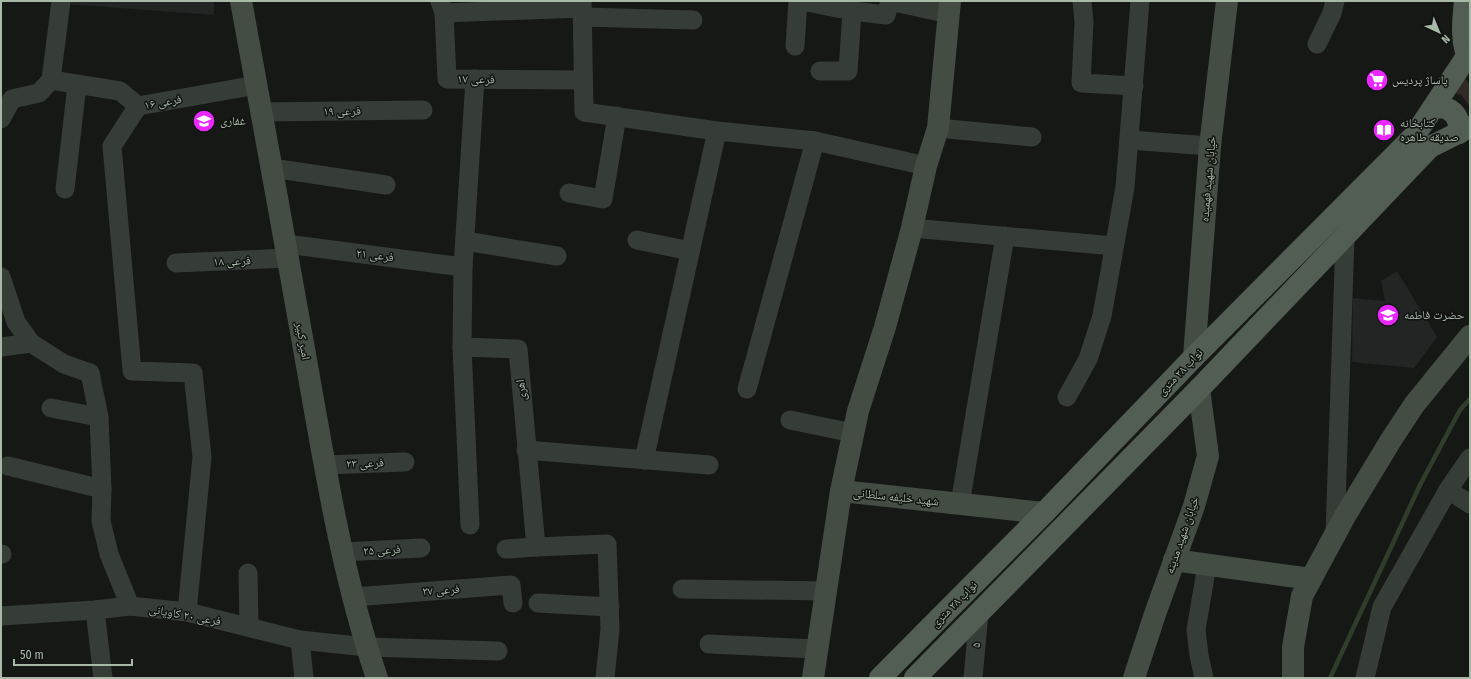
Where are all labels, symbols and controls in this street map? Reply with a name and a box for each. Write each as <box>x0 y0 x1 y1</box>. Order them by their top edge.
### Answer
north arrow <box>1419 12 1459 52</box>
text: N <box>1439 32 1452 46</box>
supermarket icon: پاساژ پردیس <box>1364 67 1390 93</box>
street label: فرعی ۱۷ <box>457 72 495 86</box>
place label: پاساژ پردیس <box>1392 73 1448 87</box>
street label: فرعی ۱۶ <box>143 92 183 112</box>
street label: فرعی ۱۹ <box>323 104 361 118</box>
school or university icon: غفاری <box>191 108 217 134</box>
place label: غفاری <box>220 114 246 128</box>
place label: کتابخانه صدیقه طاهره <box>1400 116 1459 144</box>
library icon: کتابخانه صدیقه طاهره <box>1371 117 1397 143</box>
street label: خیابان شهید فهمیده <box>1197 135 1219 222</box>
street label: فرعی ۲۱ <box>355 246 395 264</box>
street label: فرعی ۱۸ <box>213 253 251 269</box>
school or university icon: حضرت فاطمه <box>1375 302 1401 328</box>
place label: حضرت فاطمه <box>1404 308 1465 322</box>
street label: امیر کبیر <box>292 320 313 361</box>
street label: نواب ۲۸ متری <box>1154 346 1206 399</box>
street label: اهری <box>513 379 529 401</box>
street label: فرعی ۲۳ <box>346 455 384 471</box>
street label: شهید خلیفه سلطانی <box>852 486 940 509</box>
street label: خیابان شهید مدینه <box>1162 494 1202 576</box>
street label: فرعی ۲۵ <box>363 542 401 558</box>
street label: نواب ۲۸ متری <box>928 578 980 630</box>
street label: فرعی ۲۷ <box>422 582 460 598</box>
street label: فرعی ۲۰ کاویانی <box>148 602 222 628</box>
scale bar <box>14 641 132 667</box>
street label: ۵ <box>969 642 983 648</box>
text: 50 m <box>20 648 44 662</box>

